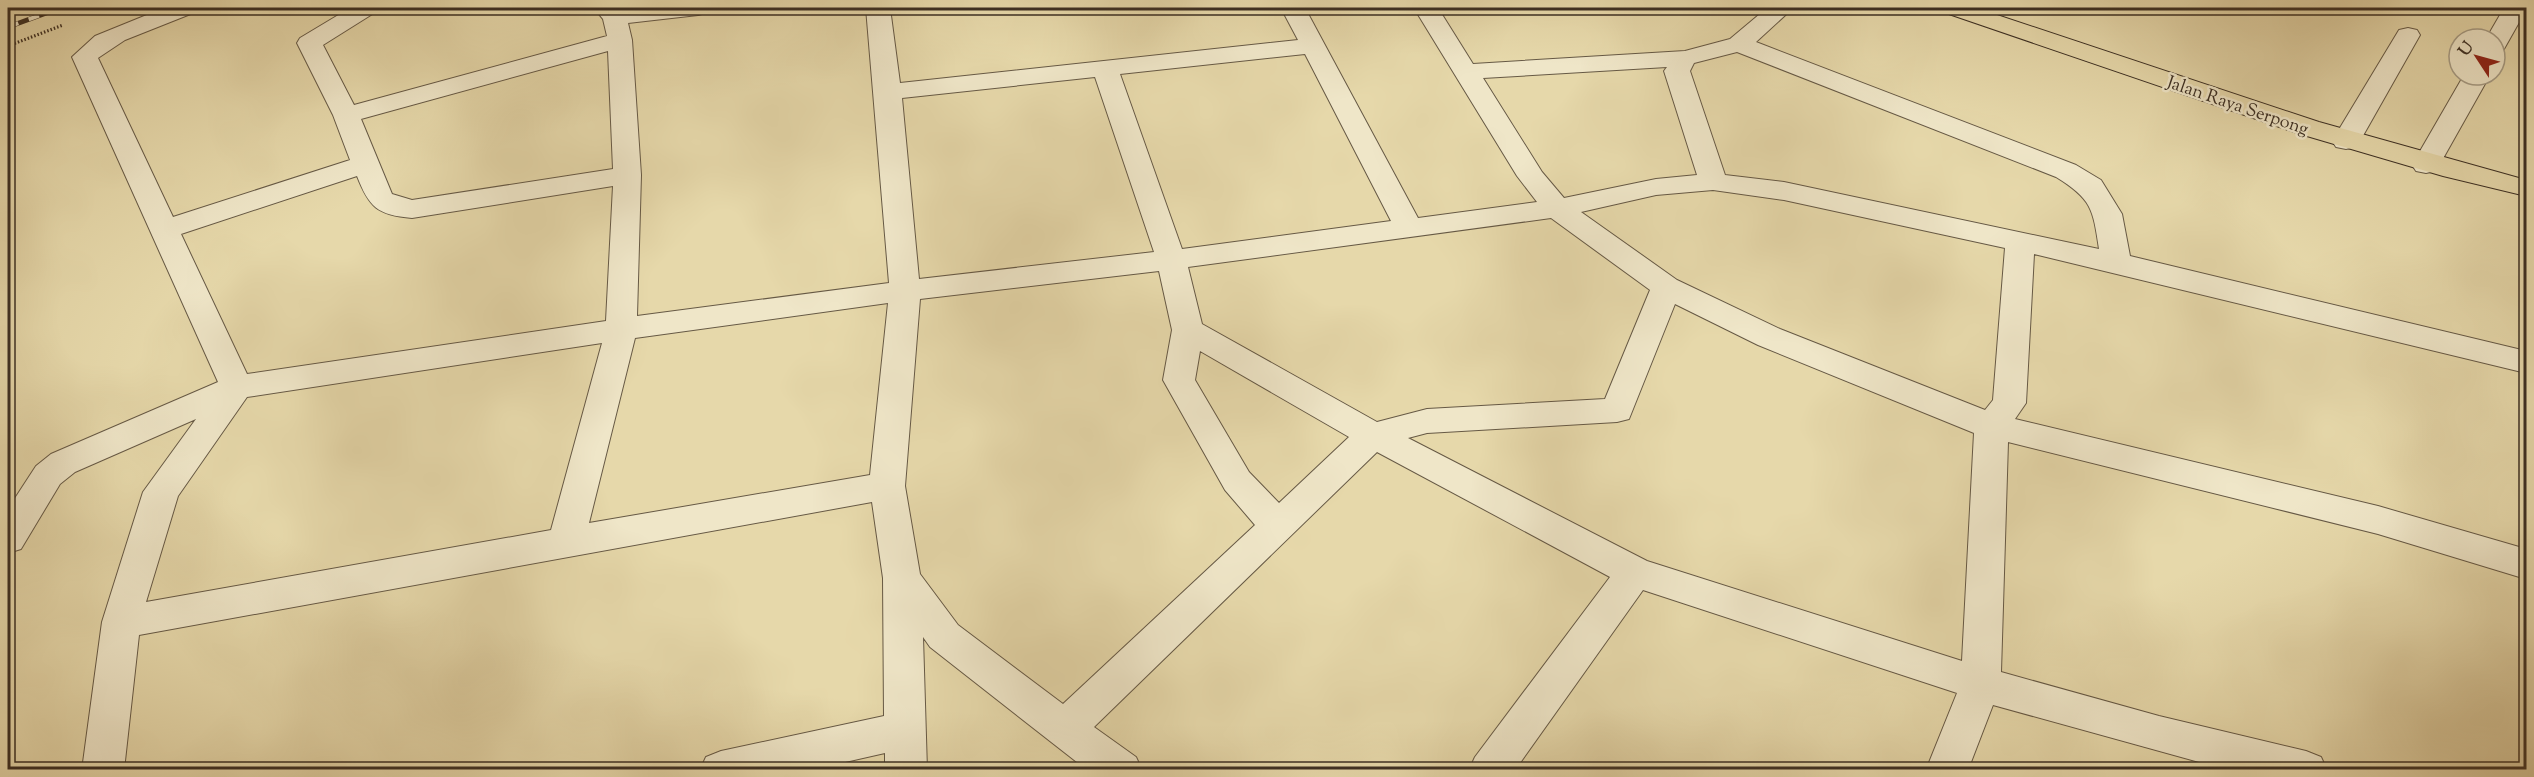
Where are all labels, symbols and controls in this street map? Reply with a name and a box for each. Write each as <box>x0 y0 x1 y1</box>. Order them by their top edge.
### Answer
north arrow <box>2447 27 2507 87</box>
text: U <box>2454 37 2481 62</box>
street label: Jalan Raya Serpong <box>2162 70 2312 143</box>

